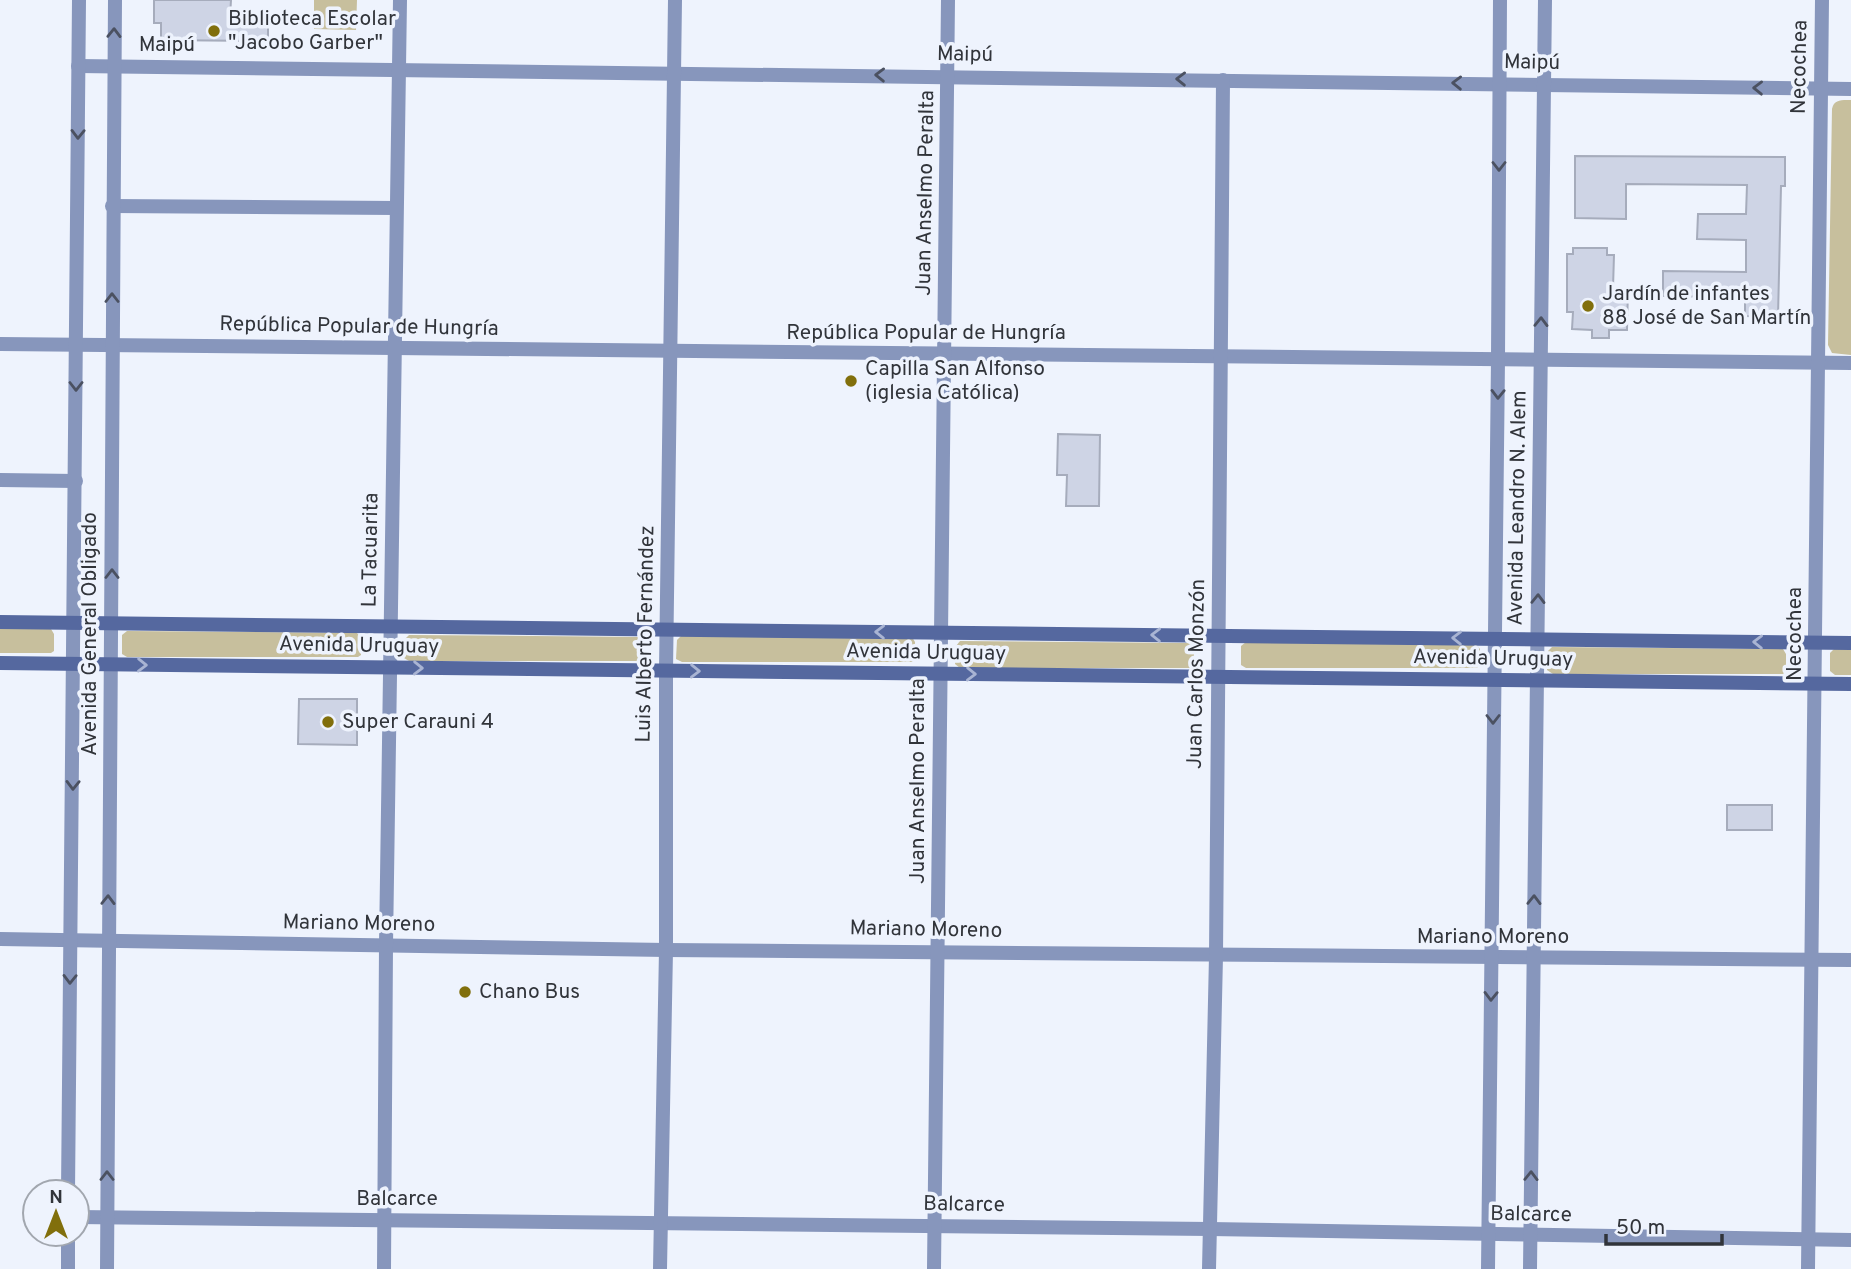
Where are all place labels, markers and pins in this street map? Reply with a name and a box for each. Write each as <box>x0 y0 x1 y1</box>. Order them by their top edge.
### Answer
place label: Biblioteca Escolar "Jacobo Garber" <box>228 6 396 57</box>
marker: Biblioteca Escolar "Jacobo Garber" <box>206 23 222 39</box>
place label: Jardín de infantes 88 José de San Martín <box>1602 281 1811 332</box>
marker: Jardín de infantes 88 José de San Martín <box>1580 298 1596 314</box>
place label: Capilla San Alfonso (iglesia Católica) <box>865 356 1045 407</box>
marker: Capilla San Alfonso (iglesia Católica) <box>843 373 859 389</box>
place label: Super Carauni 4 <box>342 709 494 736</box>
marker: Super Carauni 4 <box>320 714 336 730</box>
place label: Chano Bus <box>479 979 580 1006</box>
marker: Chano Bus <box>457 984 473 1000</box>

